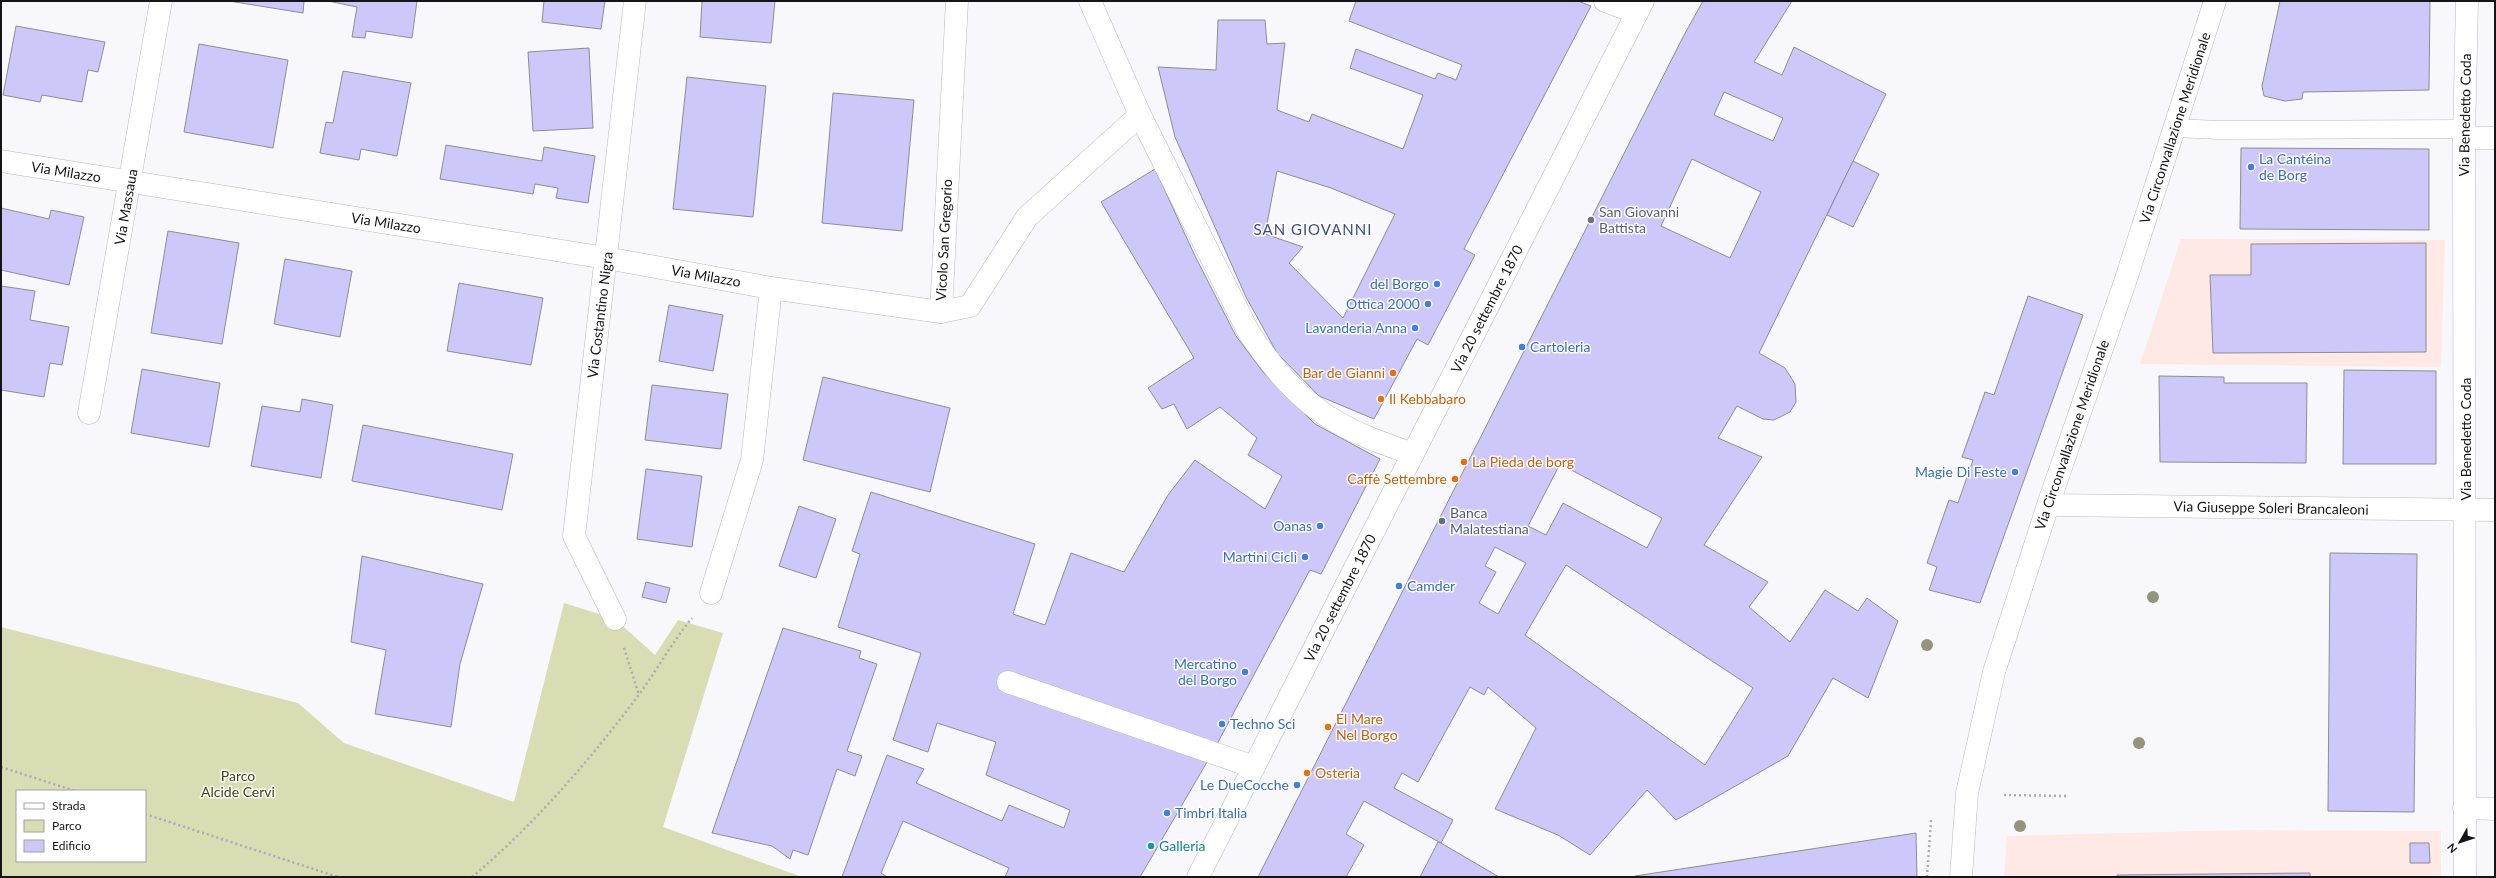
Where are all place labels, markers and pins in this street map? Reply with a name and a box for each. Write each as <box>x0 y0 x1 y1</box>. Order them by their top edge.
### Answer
place label: La Cantéina de Borg <box>2259 150 2331 183</box>
marker: La Cantéina de Borg <box>2246 162 2256 172</box>
place label: San Giovanni Battista <box>1599 203 1679 236</box>
marker: San Giovanni Battista <box>1586 215 1596 225</box>
place label: del Borgo <box>1370 275 1429 292</box>
marker: del Borgo <box>1432 279 1442 289</box>
place label: Ottica 2000 <box>1346 295 1420 312</box>
marker: Ottica 2000 <box>1423 299 1433 309</box>
place label: Lavanderia Anna <box>1305 319 1407 336</box>
marker: Lavanderia Anna <box>1410 323 1420 333</box>
place label: Cartoleria <box>1530 338 1590 355</box>
marker: Cartoleria <box>1517 342 1527 352</box>
place label: Bar de Gianni <box>1302 364 1385 381</box>
marker: Bar de Gianni <box>1388 368 1398 378</box>
place label: Il Kebbabaro <box>1389 390 1466 407</box>
marker: Il Kebbabaro <box>1376 394 1386 404</box>
place label: La Pieda de borg <box>1472 453 1574 470</box>
marker: La Pieda de borg <box>1459 457 1469 467</box>
place label: Magie Di Feste <box>1915 463 2007 480</box>
marker: Magie Di Feste <box>2010 467 2020 477</box>
place label: Caffè Settembre <box>1347 470 1447 487</box>
marker: Caffè Settembre <box>1450 474 1460 484</box>
place label: Banca Malatestiana <box>1450 504 1529 537</box>
marker: Banca Malatestiana <box>1437 516 1447 526</box>
place label: Oanas <box>1273 517 1312 534</box>
marker: Oanas <box>1315 521 1325 531</box>
place label: Martini Cicli <box>1223 548 1297 565</box>
marker: Martini Cicli <box>1300 552 1310 562</box>
place label: Camder <box>1407 577 1455 594</box>
marker: Camder <box>1394 581 1404 591</box>
place label: Mercatino del Borgo <box>1174 655 1237 688</box>
marker: Mercatino del Borgo <box>1240 667 1250 677</box>
place label: El Mare Nel Borgo <box>1336 710 1398 743</box>
place label: Techno Sci <box>1230 715 1295 732</box>
marker: Techno Sci <box>1217 719 1227 729</box>
marker: El Mare Nel Borgo <box>1323 722 1333 732</box>
place label: Osteria <box>1315 764 1360 781</box>
marker: Osteria <box>1302 768 1312 778</box>
place label: Le DueCocche <box>1200 776 1289 793</box>
marker: Le DueCocche <box>1292 780 1302 790</box>
place label: Timbri Italia <box>1175 804 1247 821</box>
marker: Timbri Italia <box>1162 808 1172 818</box>
place label: Galleria <box>1159 837 1206 854</box>
marker: Galleria <box>1146 841 1156 851</box>

